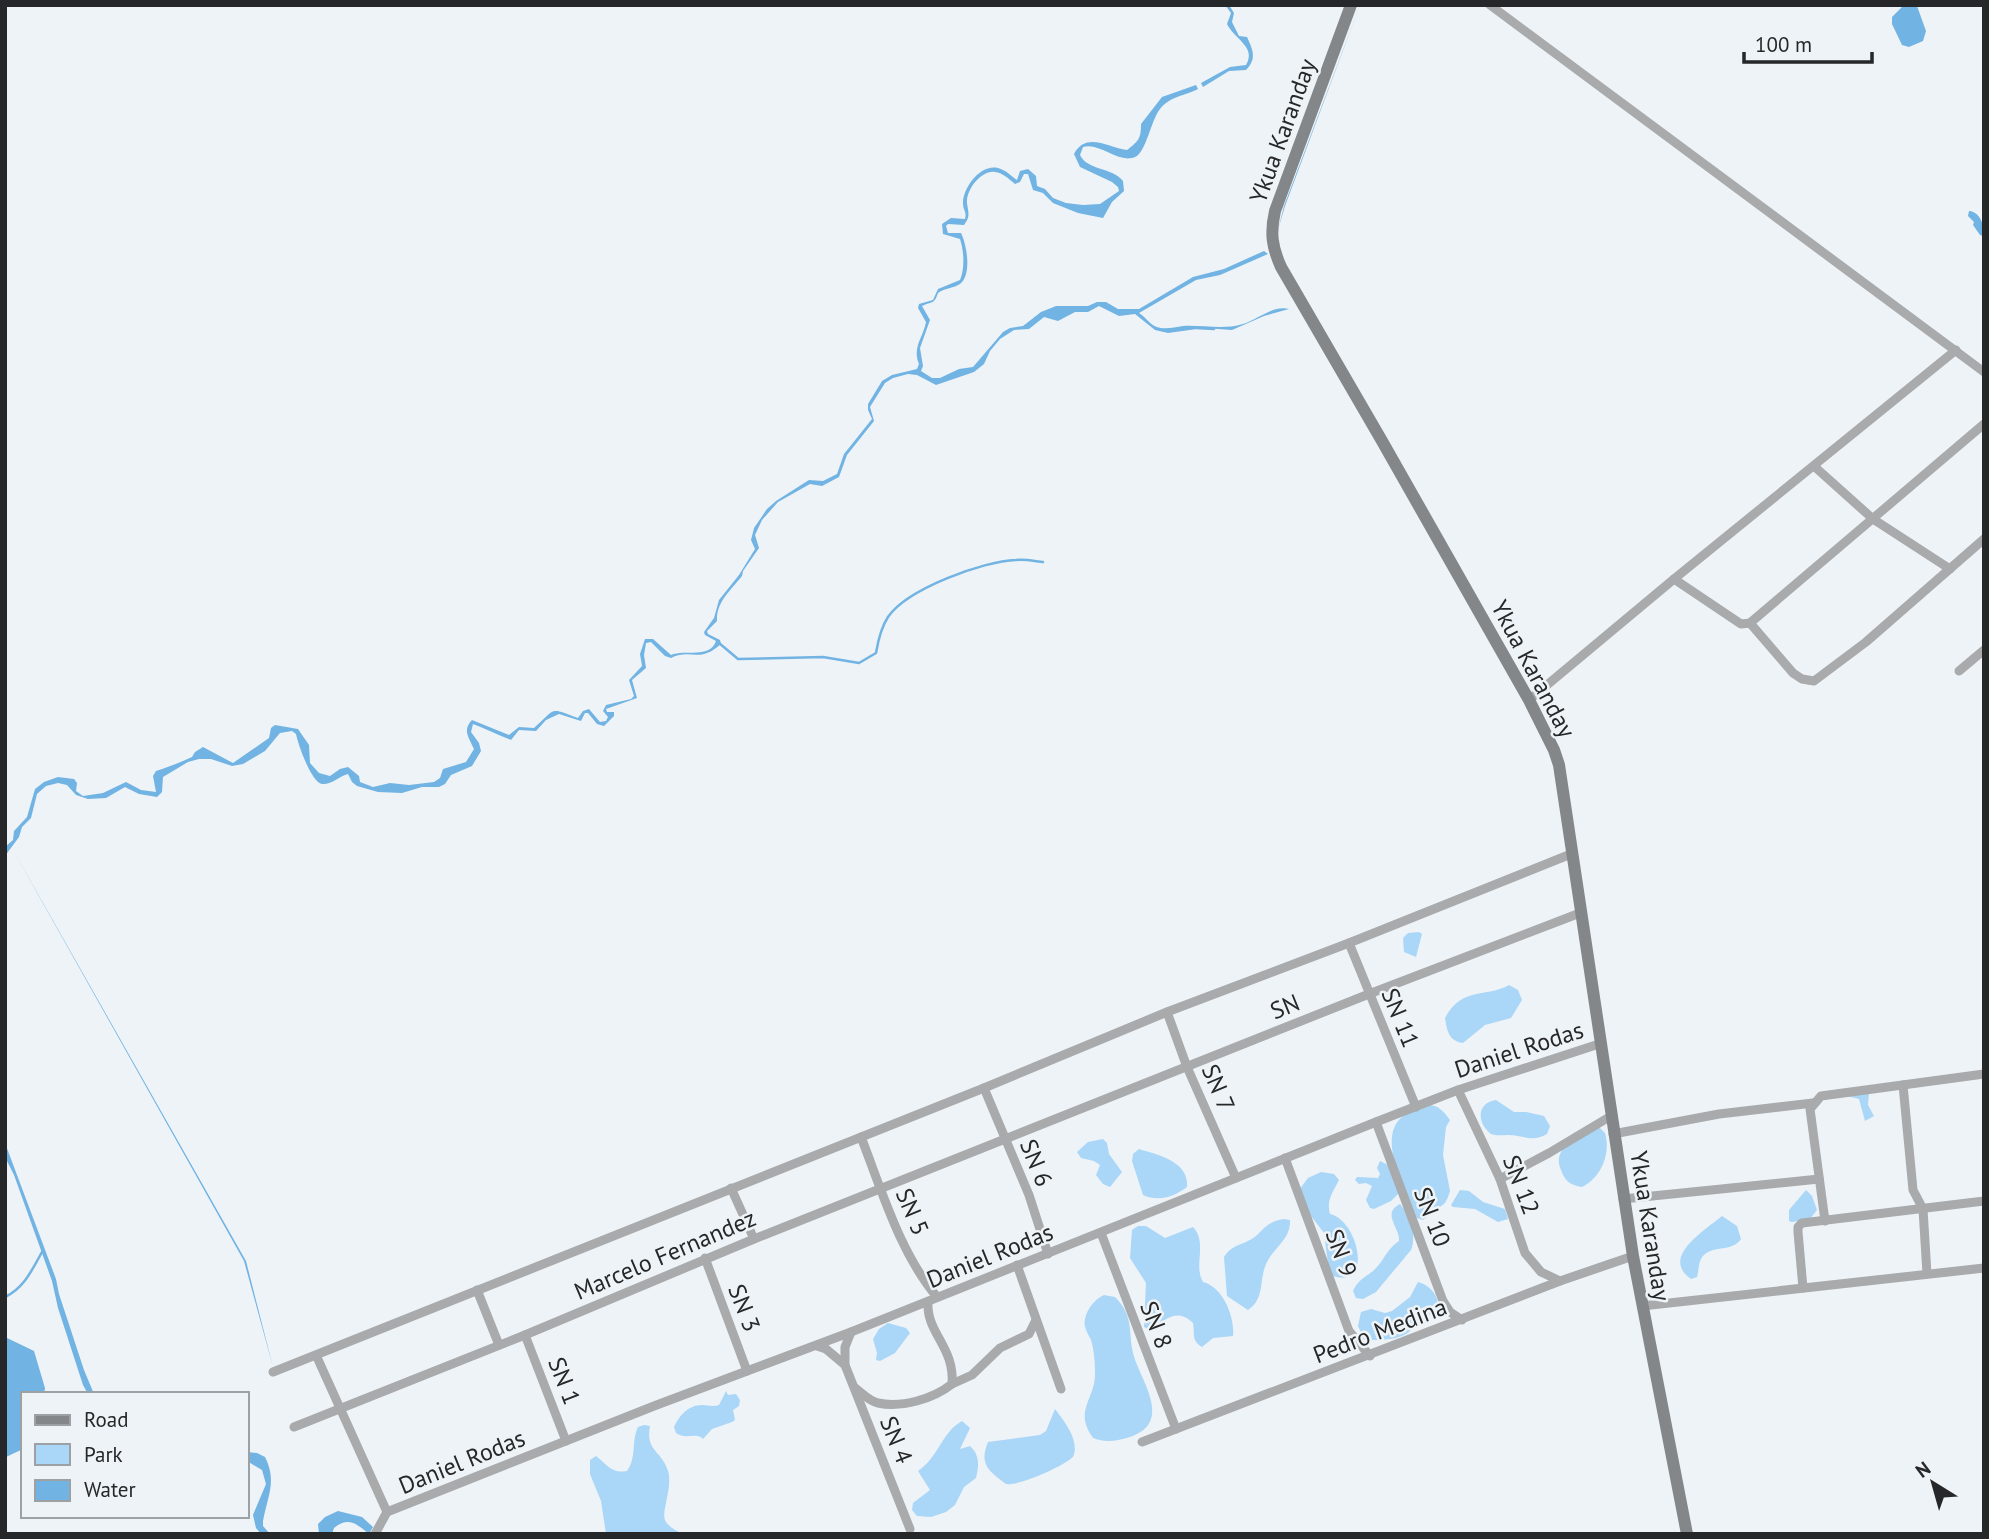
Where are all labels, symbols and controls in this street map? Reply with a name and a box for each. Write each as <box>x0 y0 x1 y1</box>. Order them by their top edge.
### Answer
scale bar <box>1744 21 1872 65</box>
text: 100 m <box>1755 31 1812 58</box>
street label: Ykua Karanday <box>1242 54 1323 207</box>
street label: Ykua Karanday <box>1484 595 1583 743</box>
street label: SN 11 <box>1375 984 1426 1052</box>
street label: SN <box>1266 987 1304 1026</box>
street label: Daniel Rodas <box>1450 1014 1587 1085</box>
street label: SN 7 <box>1195 1059 1242 1116</box>
street label: SN 6 <box>1013 1135 1060 1191</box>
street label: Ykua Karanday <box>1623 1149 1678 1303</box>
street label: SN 12 <box>1496 1151 1547 1219</box>
street label: SN 5 <box>889 1183 936 1240</box>
street label: SN 10 <box>1407 1183 1458 1251</box>
street label: Marcelo Fernandez <box>569 1202 760 1307</box>
street label: Daniel Rodas <box>922 1216 1058 1295</box>
street label: SN 9 <box>1319 1225 1364 1281</box>
street label: SN 3 <box>721 1280 768 1336</box>
street label: Pedro Medina <box>1309 1291 1451 1370</box>
street label: SN 8 <box>1133 1297 1180 1353</box>
street label: SN 1 <box>541 1353 588 1409</box>
legend <box>21 1392 248 1518</box>
text: Road <box>84 1406 128 1433</box>
street label: SN 4 <box>873 1412 920 1468</box>
street label: Daniel Rodas <box>394 1422 530 1501</box>
text: Park <box>84 1441 123 1468</box>
north arrow <box>1898 1448 1968 1518</box>
text: N <box>1911 1456 1935 1483</box>
text: Water <box>84 1476 136 1503</box>

